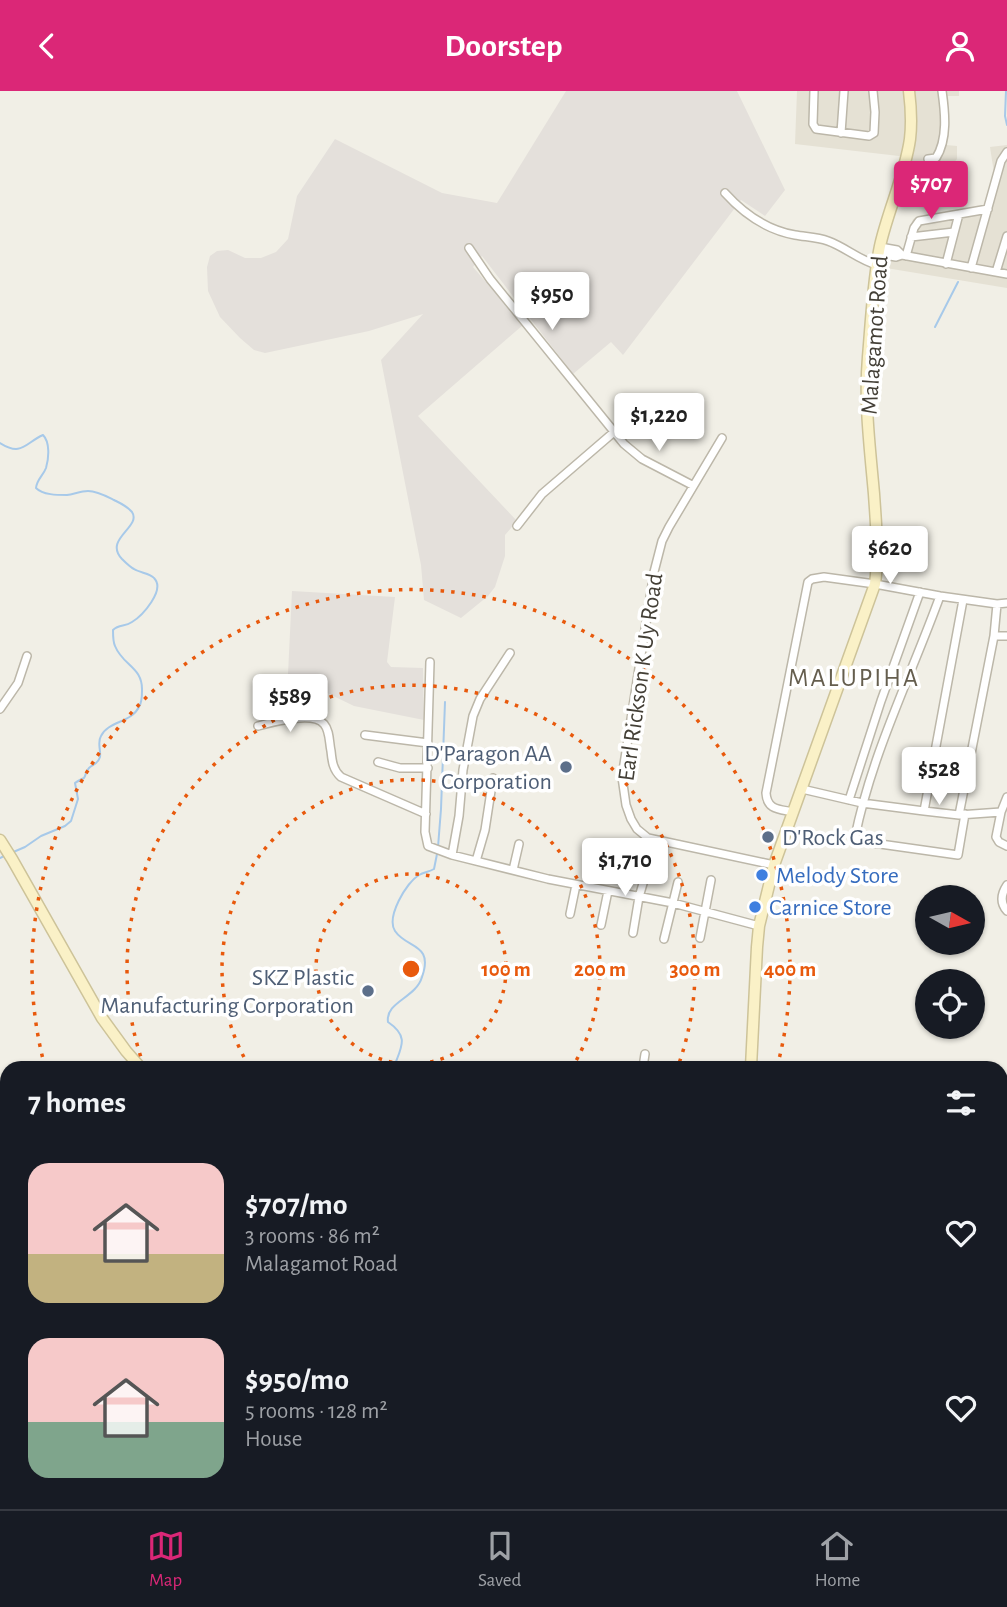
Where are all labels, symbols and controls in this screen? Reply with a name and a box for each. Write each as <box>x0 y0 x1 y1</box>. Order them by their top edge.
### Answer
icon: back <box>28 27 66 65</box>
icon: person <box>941 27 979 65</box>
text: Doorstep <box>445 30 562 62</box>
pin: $707 <box>890 162 972 221</box>
text: $707 <box>910 172 952 195</box>
street label: Malagamot Road <box>857 255 893 415</box>
pin: $950 <box>511 273 593 332</box>
text: $950 <box>530 283 574 306</box>
pin: $1,220 <box>602 393 716 453</box>
text: $1,220 <box>630 404 688 427</box>
pin: $620 <box>849 526 931 586</box>
text: $620 <box>868 537 912 560</box>
street label: Earl Rickson K Uy Road <box>615 572 667 783</box>
district label: MALUPIHA <box>788 665 920 691</box>
pin: $589 <box>249 675 331 734</box>
text: $589 <box>269 685 311 708</box>
place label: D'Paragon AA Corporation <box>424 742 552 794</box>
pin: $528 <box>898 747 980 807</box>
text: $528 <box>918 758 960 781</box>
marker: D'Paragon AA Corporation <box>558 759 574 775</box>
place label: D'Rock Gas <box>782 826 884 850</box>
marker: D'Rock Gas <box>760 829 776 845</box>
pin: $1,710 <box>568 839 682 898</box>
text: $1,710 <box>598 849 652 872</box>
place label: Melody Store <box>776 864 899 888</box>
marker: Melody Store <box>754 867 770 883</box>
north arrow <box>915 885 985 955</box>
map controls <box>915 885 985 1039</box>
place label: Carnice Store <box>769 896 892 920</box>
marker: Carnice Store <box>747 899 763 915</box>
centre of rings <box>399 957 423 981</box>
text: 100 m <box>481 959 531 980</box>
text: 200 m <box>574 959 626 980</box>
text: 300 m <box>669 959 721 980</box>
text: 400 m <box>764 959 816 980</box>
place label: SKZ Plastic Manufacturing Corporation <box>100 966 354 1018</box>
button: locate <box>915 969 985 1039</box>
marker: SKZ Plastic Manufacturing Corporation <box>360 983 376 999</box>
icon: filters <box>942 1084 980 1122</box>
text: 7 homes <box>28 1088 126 1118</box>
text: $707/mo <box>245 1190 348 1220</box>
icon: home <box>84 1191 168 1275</box>
icon: heart <box>942 1214 980 1252</box>
text: 3 rooms · 86 m² <box>245 1225 380 1248</box>
text: Malagamot Road <box>245 1253 398 1276</box>
text: $950/mo <box>245 1365 349 1395</box>
icon: home <box>84 1366 168 1450</box>
icon: heart <box>942 1389 980 1427</box>
text: 5 rooms · 128 m² <box>245 1400 387 1423</box>
text: House <box>245 1428 302 1451</box>
tab: Map <box>147 1527 185 1592</box>
tab: Saved <box>478 1527 521 1592</box>
tab: Home <box>815 1527 860 1592</box>

